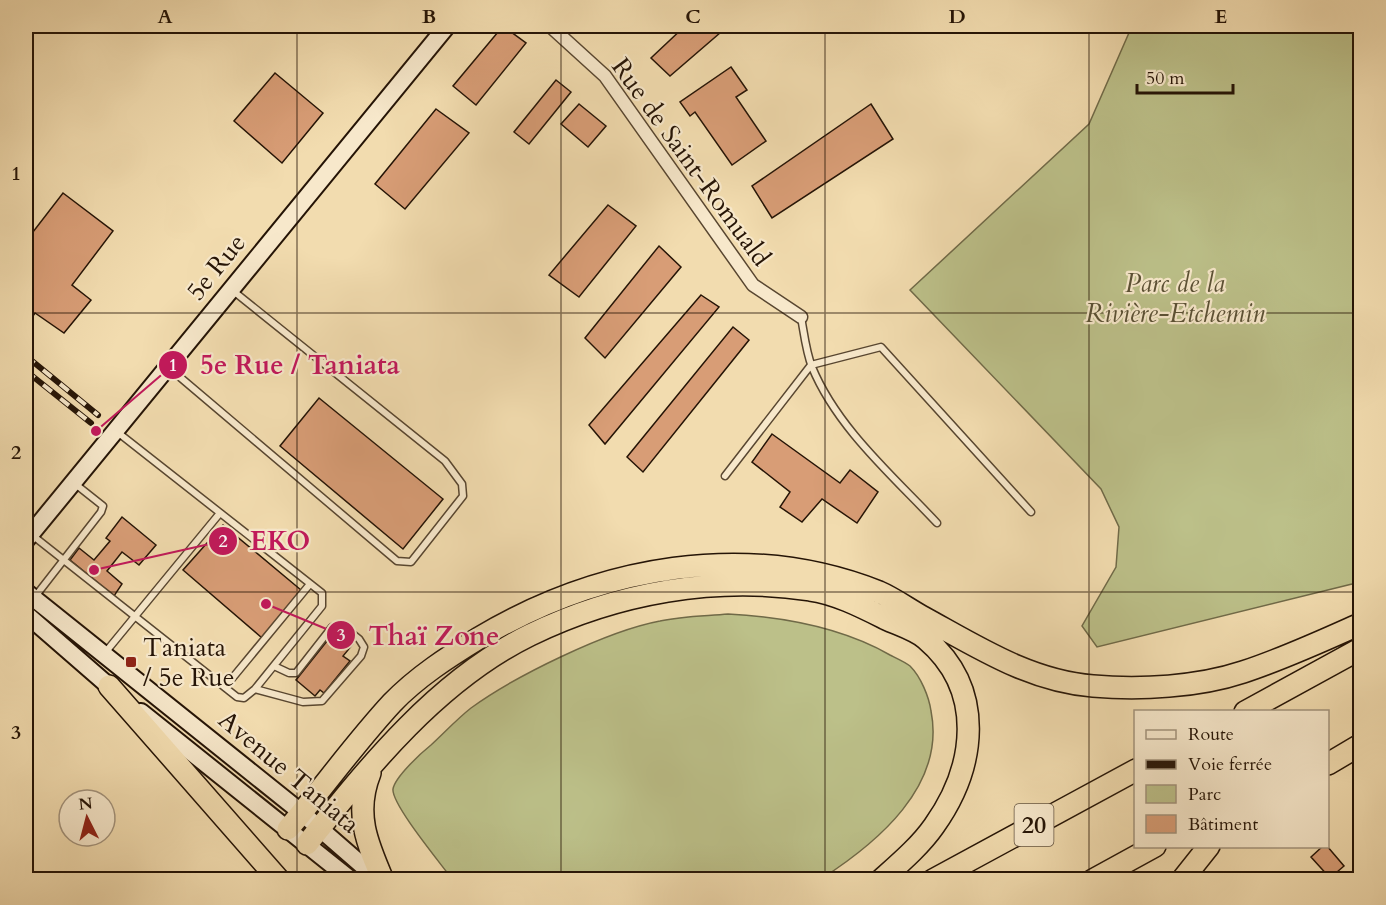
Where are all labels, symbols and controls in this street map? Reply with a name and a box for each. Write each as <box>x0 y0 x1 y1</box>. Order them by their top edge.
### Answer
text: A <box>157 3 173 30</box>
text: B <box>422 3 436 30</box>
text: C <box>685 3 701 30</box>
text: D <box>948 3 966 30</box>
text: E <box>1215 3 1227 30</box>
street label: Rue de Saint-Romuald <box>603 51 779 273</box>
scale bar <box>1137 57 1233 95</box>
text: 50 m <box>1146 66 1185 91</box>
text: 1 <box>11 160 21 187</box>
street label: 5e Rue <box>178 226 254 308</box>
park label: Parc de la Rivière-Etchemin <box>1085 266 1265 331</box>
callout: 5e Rue / Taniata <box>158 342 412 387</box>
text: 5e Rue / Taniata <box>200 347 401 384</box>
text: 1 <box>168 353 178 378</box>
text: 2 <box>11 439 21 466</box>
callout: EKO <box>208 518 323 563</box>
text: EKO <box>250 523 310 560</box>
text: 2 <box>218 529 228 554</box>
callout: Thaï Zone <box>326 613 511 658</box>
text: Thaï Zone <box>369 618 499 655</box>
text: 3 <box>336 623 346 648</box>
place label: Taniata / 5e Rue <box>143 630 235 695</box>
marker: Taniata / 5e Rue <box>124 655 138 669</box>
street label: Avenue Taniata <box>211 703 367 841</box>
legend <box>1134 710 1329 848</box>
text: 3 <box>11 719 21 746</box>
text: Route <box>1188 722 1234 747</box>
text: Voie ferrée <box>1188 752 1272 777</box>
text: Parc <box>1188 782 1221 807</box>
north arrow <box>57 788 117 848</box>
text: N <box>77 792 94 816</box>
road number: 20 <box>1014 804 1054 846</box>
text: Bâtiment <box>1188 812 1258 837</box>

